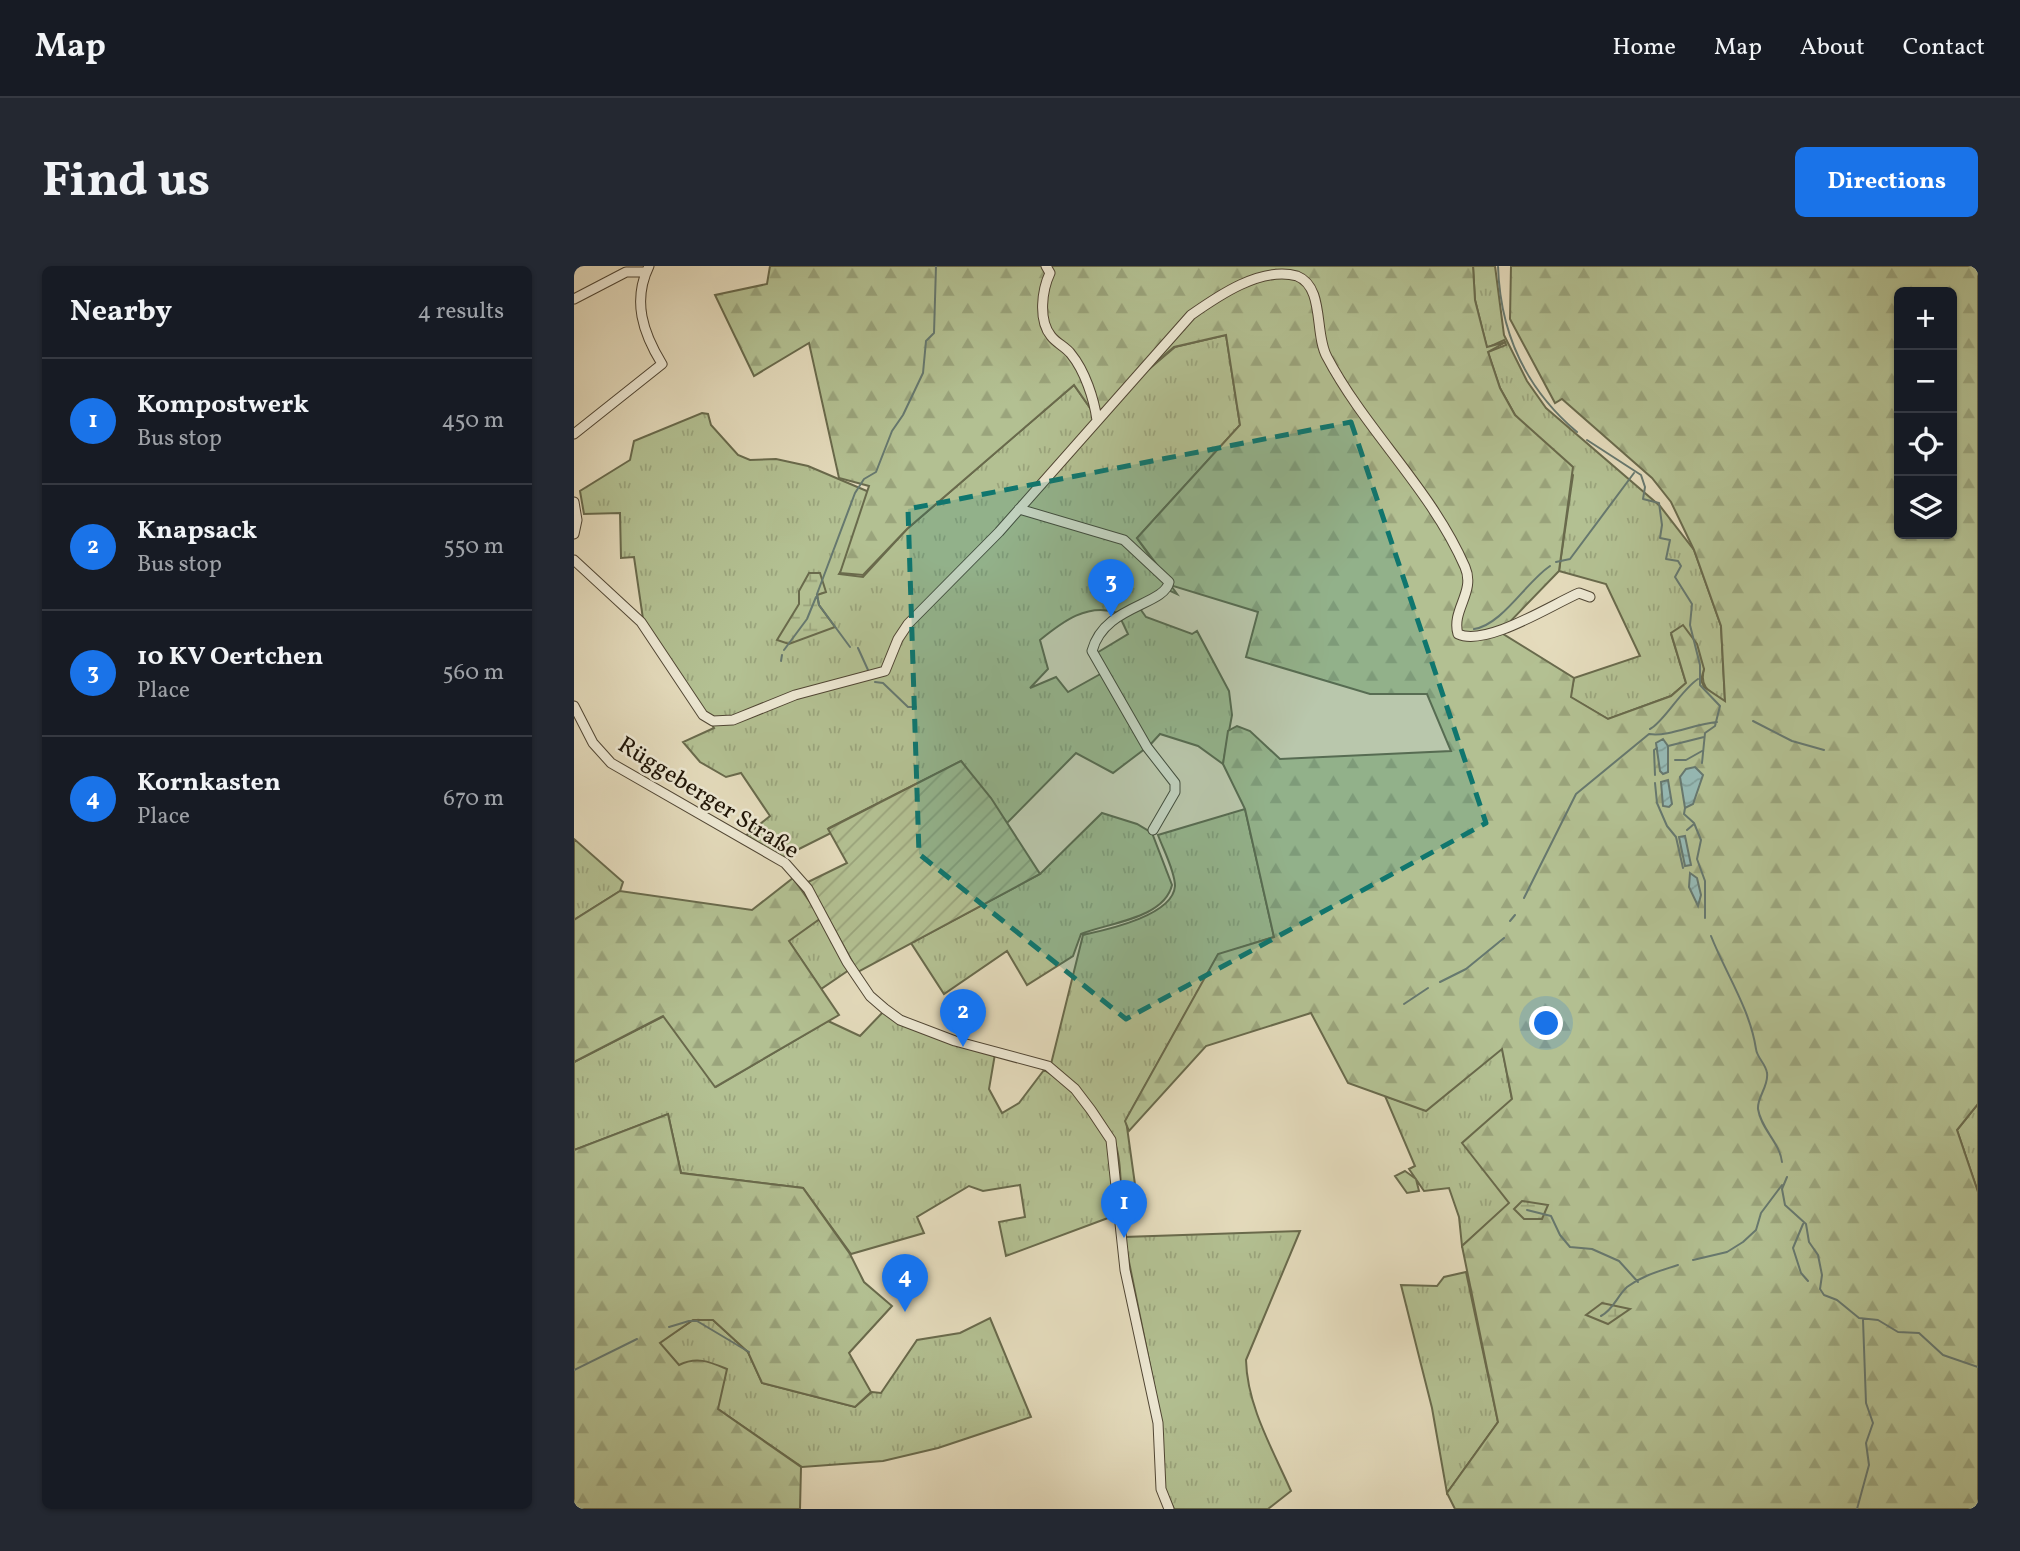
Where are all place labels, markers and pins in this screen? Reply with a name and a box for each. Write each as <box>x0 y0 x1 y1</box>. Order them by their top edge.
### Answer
pin: 3 <box>1088 559 1134 617</box>
pin: 2 <box>940 989 986 1047</box>
pin: 1 <box>1101 1180 1147 1238</box>
pin: 4 <box>882 1254 928 1312</box>

